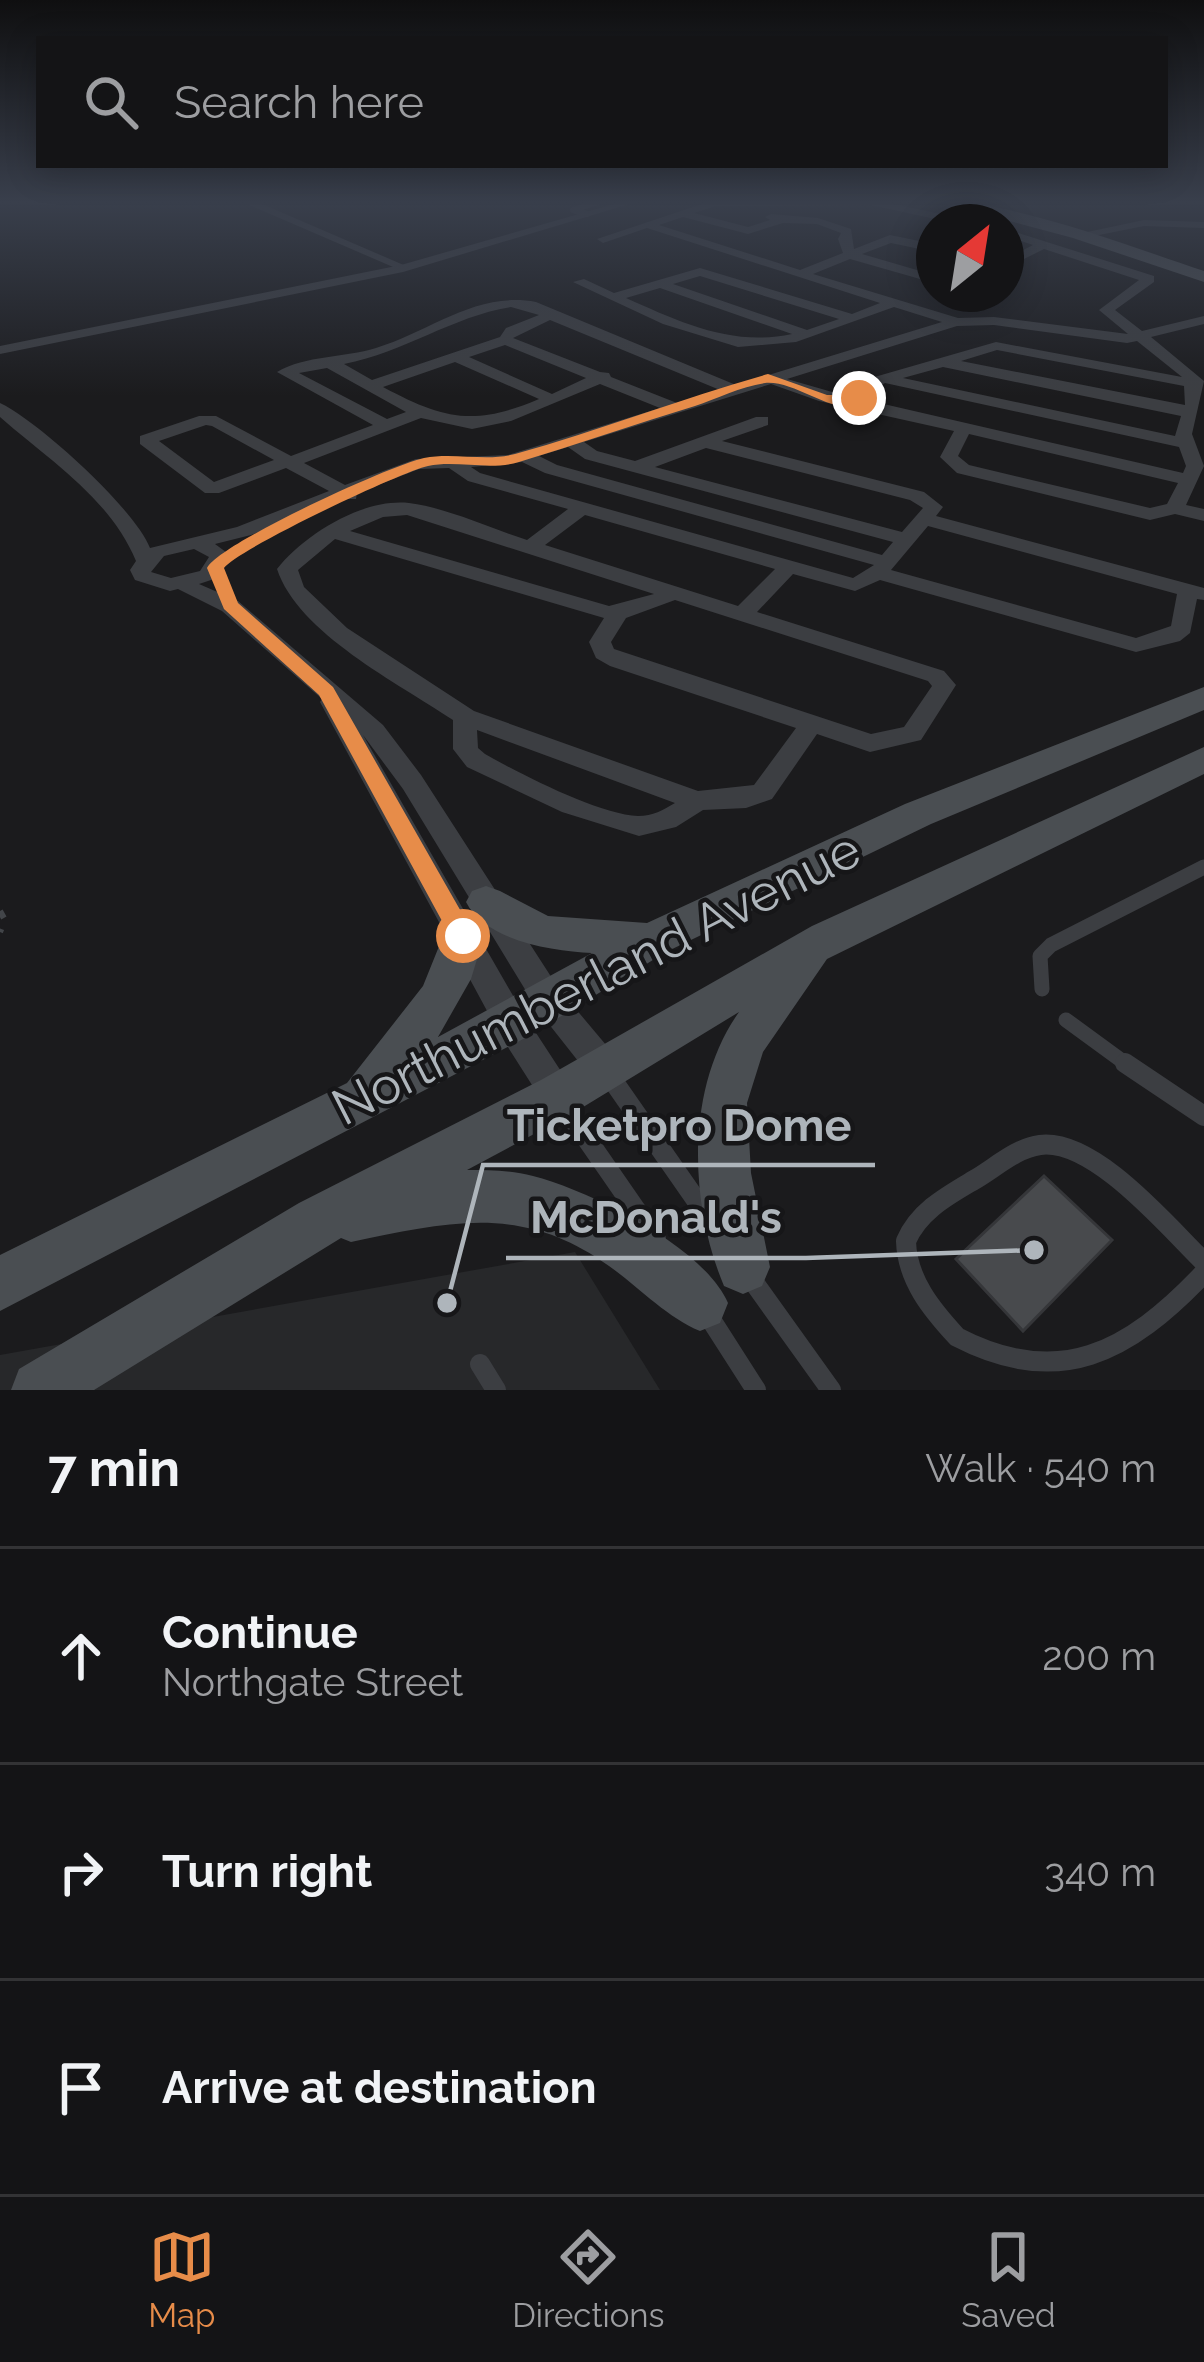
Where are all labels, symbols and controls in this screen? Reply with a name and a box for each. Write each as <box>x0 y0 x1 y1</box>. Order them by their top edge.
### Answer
search box <box>36 36 1168 168</box>
icon: search <box>78 69 144 135</box>
text: Search here <box>174 76 424 129</box>
north arrow <box>916 204 1024 312</box>
route end <box>832 371 886 425</box>
street label: Northumberland Avenue <box>322 819 870 1137</box>
route start <box>436 909 490 963</box>
callout: Ticketpro Dome <box>483 1084 875 1165</box>
text: Ticketpro Dome <box>507 1099 851 1152</box>
callout: McDonald's <box>506 1177 806 1258</box>
text: McDonald's <box>530 1191 782 1244</box>
text: 7 min <box>48 1438 180 1498</box>
text: Walk · 540 m <box>925 1445 1156 1491</box>
text: Continue <box>162 1606 358 1659</box>
icon: ahead <box>48 1623 114 1689</box>
text: 200 m <box>1042 1633 1156 1679</box>
text: Northgate Street <box>162 1659 463 1705</box>
icon: right <box>48 1839 114 1905</box>
text: Turn right <box>162 1845 372 1898</box>
text: 340 m <box>1044 1849 1156 1895</box>
icon: arrive <box>48 2055 114 2121</box>
text: Arrive at destination <box>162 2061 597 2114</box>
tab: Map <box>148 2224 215 2335</box>
tab: Directions <box>512 2224 665 2335</box>
tab: Saved <box>961 2224 1056 2335</box>

